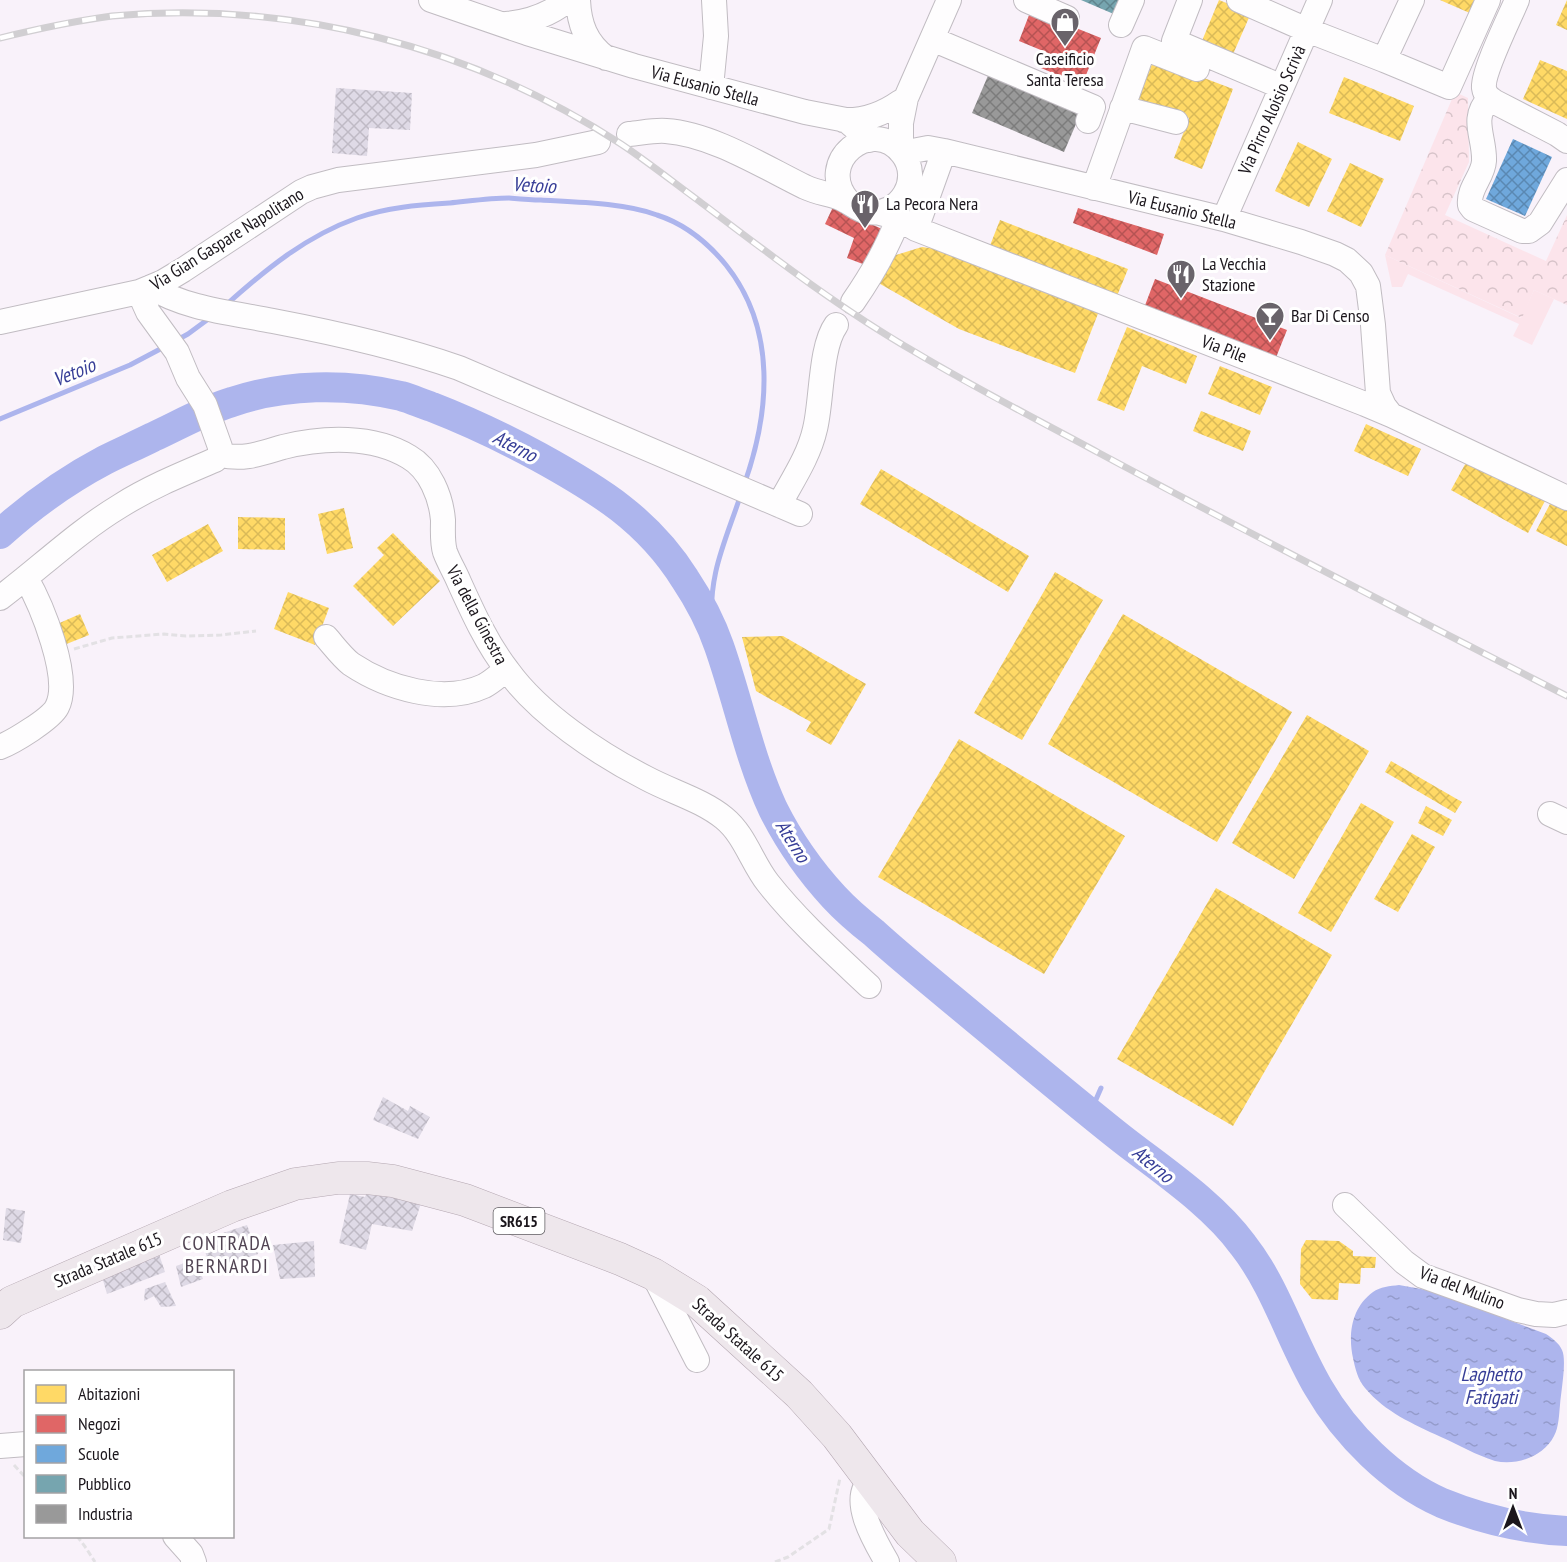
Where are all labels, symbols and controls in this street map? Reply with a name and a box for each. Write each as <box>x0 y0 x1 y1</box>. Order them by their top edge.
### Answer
shop icon: Caseificio Santa Teresa <box>1049 6 1081 48</box>
street label: Via Pirro Aloisio Scrivà <box>1232 41 1310 179</box>
place label: Caseificio Santa Teresa <box>1026 47 1104 91</box>
street label: Via Eusanio Stella <box>648 60 762 111</box>
water label: Vetoio <box>512 171 558 199</box>
street label: Via Gian Gaspare Napolitano <box>145 182 308 296</box>
street label: Via Eusanio Stella <box>1125 185 1239 234</box>
restaurant icon: La Pecora Nera <box>849 188 881 230</box>
place label: La Pecora Nera <box>886 192 978 215</box>
place label: La Vecchia Stazione <box>1202 252 1266 296</box>
restaurant icon: La Vecchia Stazione <box>1165 258 1197 300</box>
bar icon: Bar Di Censo <box>1254 300 1286 342</box>
place label: Bar Di Censo <box>1291 304 1370 327</box>
street label: Via Pile <box>1197 329 1250 368</box>
water label: Vetoio <box>49 351 100 392</box>
water label: Aterno <box>489 424 542 469</box>
street label: Via della Ginestra <box>441 560 513 668</box>
water label: Aterno <box>770 815 817 868</box>
water label: Aterno <box>1127 1139 1180 1190</box>
road number: SR615 <box>494 1208 544 1234</box>
street label: Strada Statale 615 <box>50 1226 165 1293</box>
district label: CONTRADA BERNARDI <box>182 1230 272 1279</box>
street label: Via del Mulino <box>1415 1260 1508 1314</box>
street label: Strada Statale 615 <box>688 1292 789 1387</box>
water label: Laghetto Fatigati <box>1460 1361 1523 1410</box>
legend <box>24 1370 234 1538</box>
text: Abitazioni <box>78 1382 140 1405</box>
text: Negozi <box>78 1412 121 1435</box>
text: Scuole <box>78 1442 119 1465</box>
text: Pubblico <box>78 1472 131 1495</box>
north arrow <box>1483 1478 1543 1538</box>
text: N <box>1509 1483 1517 1503</box>
text: Industria <box>78 1502 133 1525</box>

